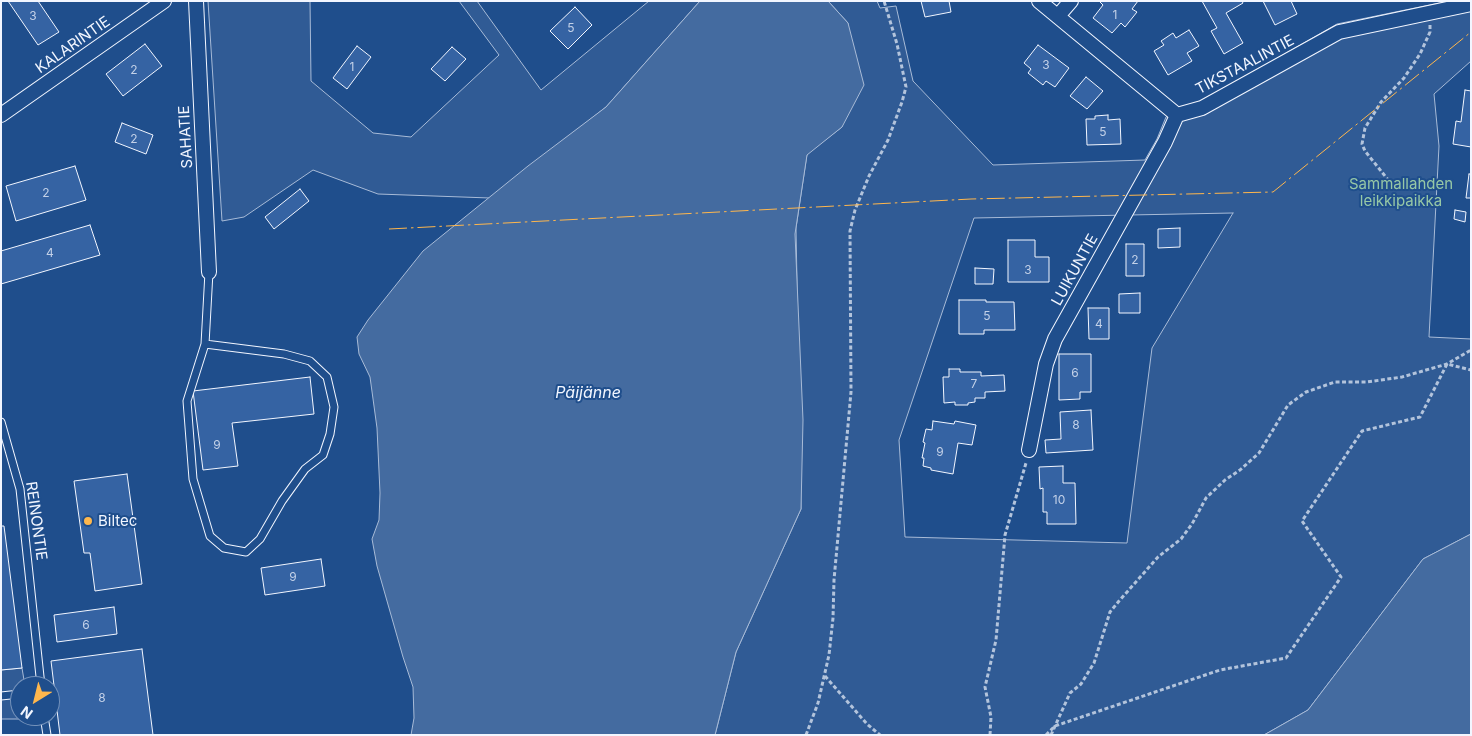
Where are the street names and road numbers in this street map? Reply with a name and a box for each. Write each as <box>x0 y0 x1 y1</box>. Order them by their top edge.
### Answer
street label: KALARINTIE <box>32 13 114 77</box>
street label: TIKSTAALINTIE <box>1193 31 1297 99</box>
street label: SAHATIE <box>175 105 197 169</box>
street label: LUIKUNTIE <box>1048 231 1102 309</box>
street label: REINONTIE <box>22 480 50 562</box>

